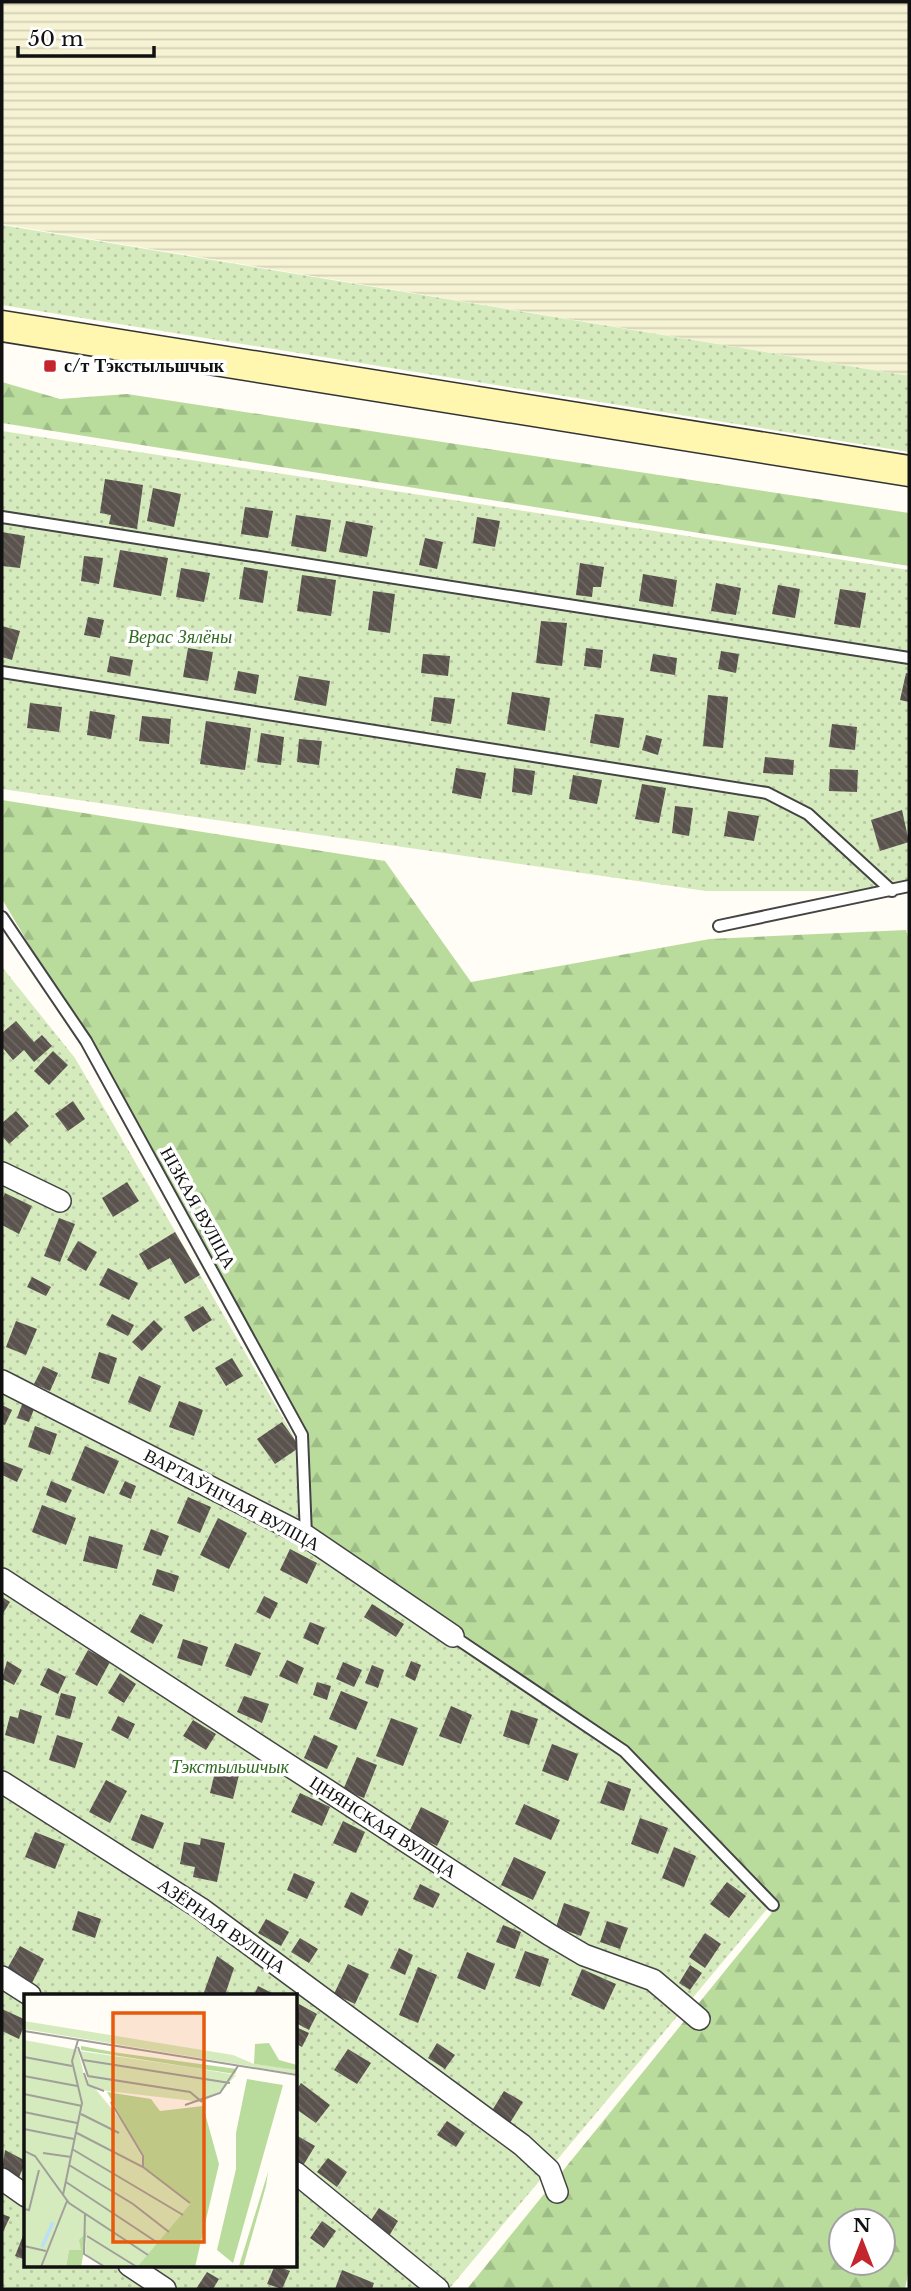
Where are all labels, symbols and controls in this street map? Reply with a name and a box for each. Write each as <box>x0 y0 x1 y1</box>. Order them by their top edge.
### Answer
scale bar <box>18 14 154 58</box>
text: 50 m <box>28 26 84 52</box>
place label: с/т Тэкстыльшчык <box>64 355 225 377</box>
marker: с/т Тэкстыльшчык <box>42 358 58 374</box>
park label: Верас Зялёны <box>128 626 232 648</box>
street label: НІЗКАЯ ВУЛІЦА <box>155 1143 241 1273</box>
street label: ВАРТАЎНІЧАЯ ВУЛІЦА <box>140 1444 324 1556</box>
park label: Тэкстыльшчык <box>171 1756 289 1778</box>
street label: ЦНЯНСКАЯ ВУЛІЦА <box>305 1771 461 1883</box>
street label: АЗЁРНАЯ ВУЛІЦА <box>154 1874 290 1978</box>
inset map <box>24 1994 298 2266</box>
north arrow <box>827 2207 897 2277</box>
text: N <box>853 2214 871 2237</box>

